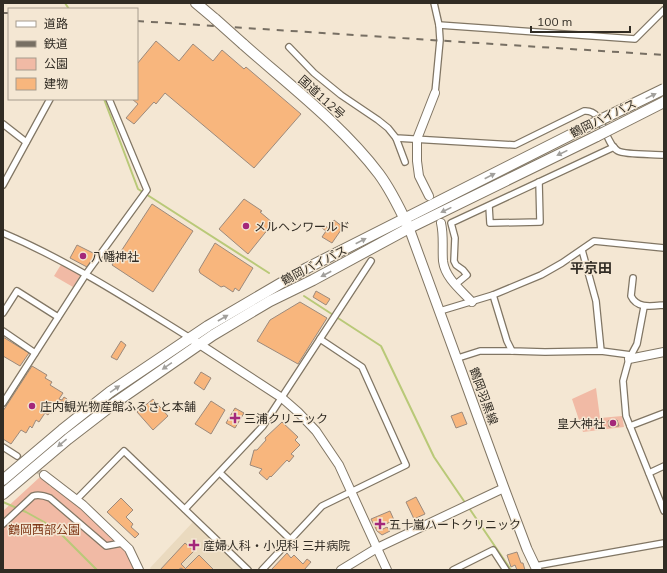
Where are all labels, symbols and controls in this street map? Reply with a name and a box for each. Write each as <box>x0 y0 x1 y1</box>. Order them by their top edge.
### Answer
legend <box>8 8 138 100</box>
scale bar <box>531 8 630 34</box>
text: 100 m <box>537 14 572 29</box>
text: 道路 <box>44 16 68 31</box>
text: 鉄道 <box>44 36 68 51</box>
text: 公園 <box>44 56 68 71</box>
street label: 国道112号 <box>296 72 348 122</box>
text: 建物 <box>44 76 68 91</box>
one-way arrow <box>645 93 656 99</box>
street label: 鶴岡バイパス <box>567 96 639 140</box>
one-way arrow <box>557 150 568 156</box>
one-way arrow <box>484 173 495 179</box>
one-way arrow <box>440 207 452 214</box>
place label: メルヘンワールド <box>254 219 350 234</box>
marker: メルヘンワールド <box>241 221 251 231</box>
one-way arrow <box>355 238 367 244</box>
street label: 鶴岡バイパス <box>279 242 349 288</box>
place label: 八幡神社 <box>91 249 139 264</box>
marker: 八幡神社 <box>78 251 88 261</box>
district label: 平京田 <box>570 259 612 277</box>
one-way arrow <box>320 270 332 277</box>
one-way arrow <box>217 314 229 321</box>
one-way arrow <box>162 362 172 370</box>
street label: 鶴岡羽黒線 <box>467 365 501 427</box>
one-way arrow <box>110 385 120 393</box>
place label: 庄内観光物産館ふるさと本舗 <box>40 399 196 414</box>
marker: 庄内観光物産館ふるさと本舗 <box>27 401 37 411</box>
place label: 三浦クリニック <box>244 411 328 426</box>
marker: 三浦クリニック <box>229 412 241 424</box>
place label: 皇大神社 <box>557 416 605 431</box>
marker: 皇大神社 <box>608 418 618 428</box>
one-way arrow <box>57 439 68 448</box>
place label: 五十嵐ハートクリニック <box>389 517 521 532</box>
marker: 五十嵐ハートクリニック <box>374 518 386 530</box>
park label: 鶴岡西部公園 <box>8 522 80 537</box>
place label: 産婦人科・小児科 三井病院 <box>203 538 350 553</box>
marker: 産婦人科・小児科 三井病院 <box>188 539 200 551</box>

